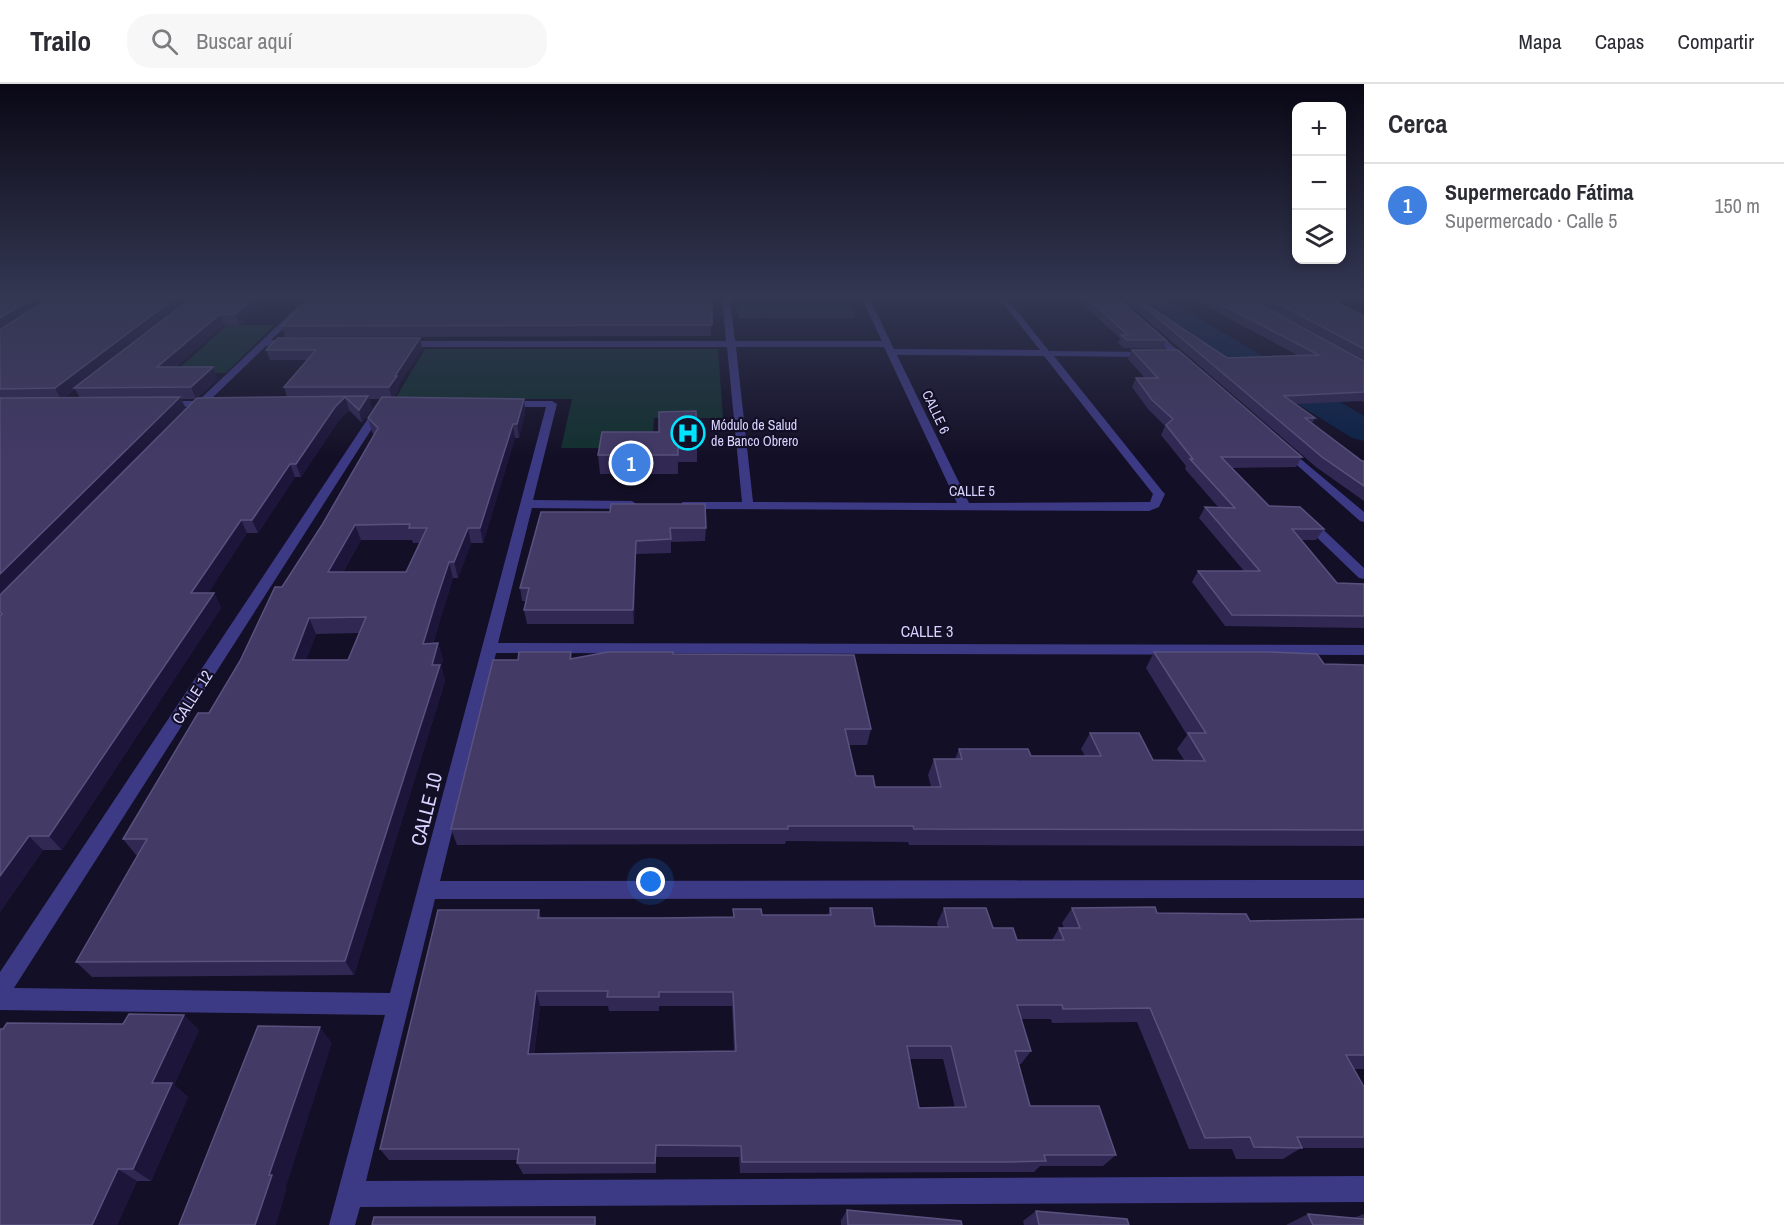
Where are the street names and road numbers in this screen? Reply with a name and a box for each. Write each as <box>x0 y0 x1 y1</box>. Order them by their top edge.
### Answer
street label: CALLE 6 <box>918 387 954 437</box>
street label: CALLE 5 <box>949 482 995 500</box>
street label: CALLE 3 <box>901 620 953 642</box>
street label: CALLE 12 <box>166 666 218 728</box>
street label: CALLE 10 <box>404 769 448 849</box>

